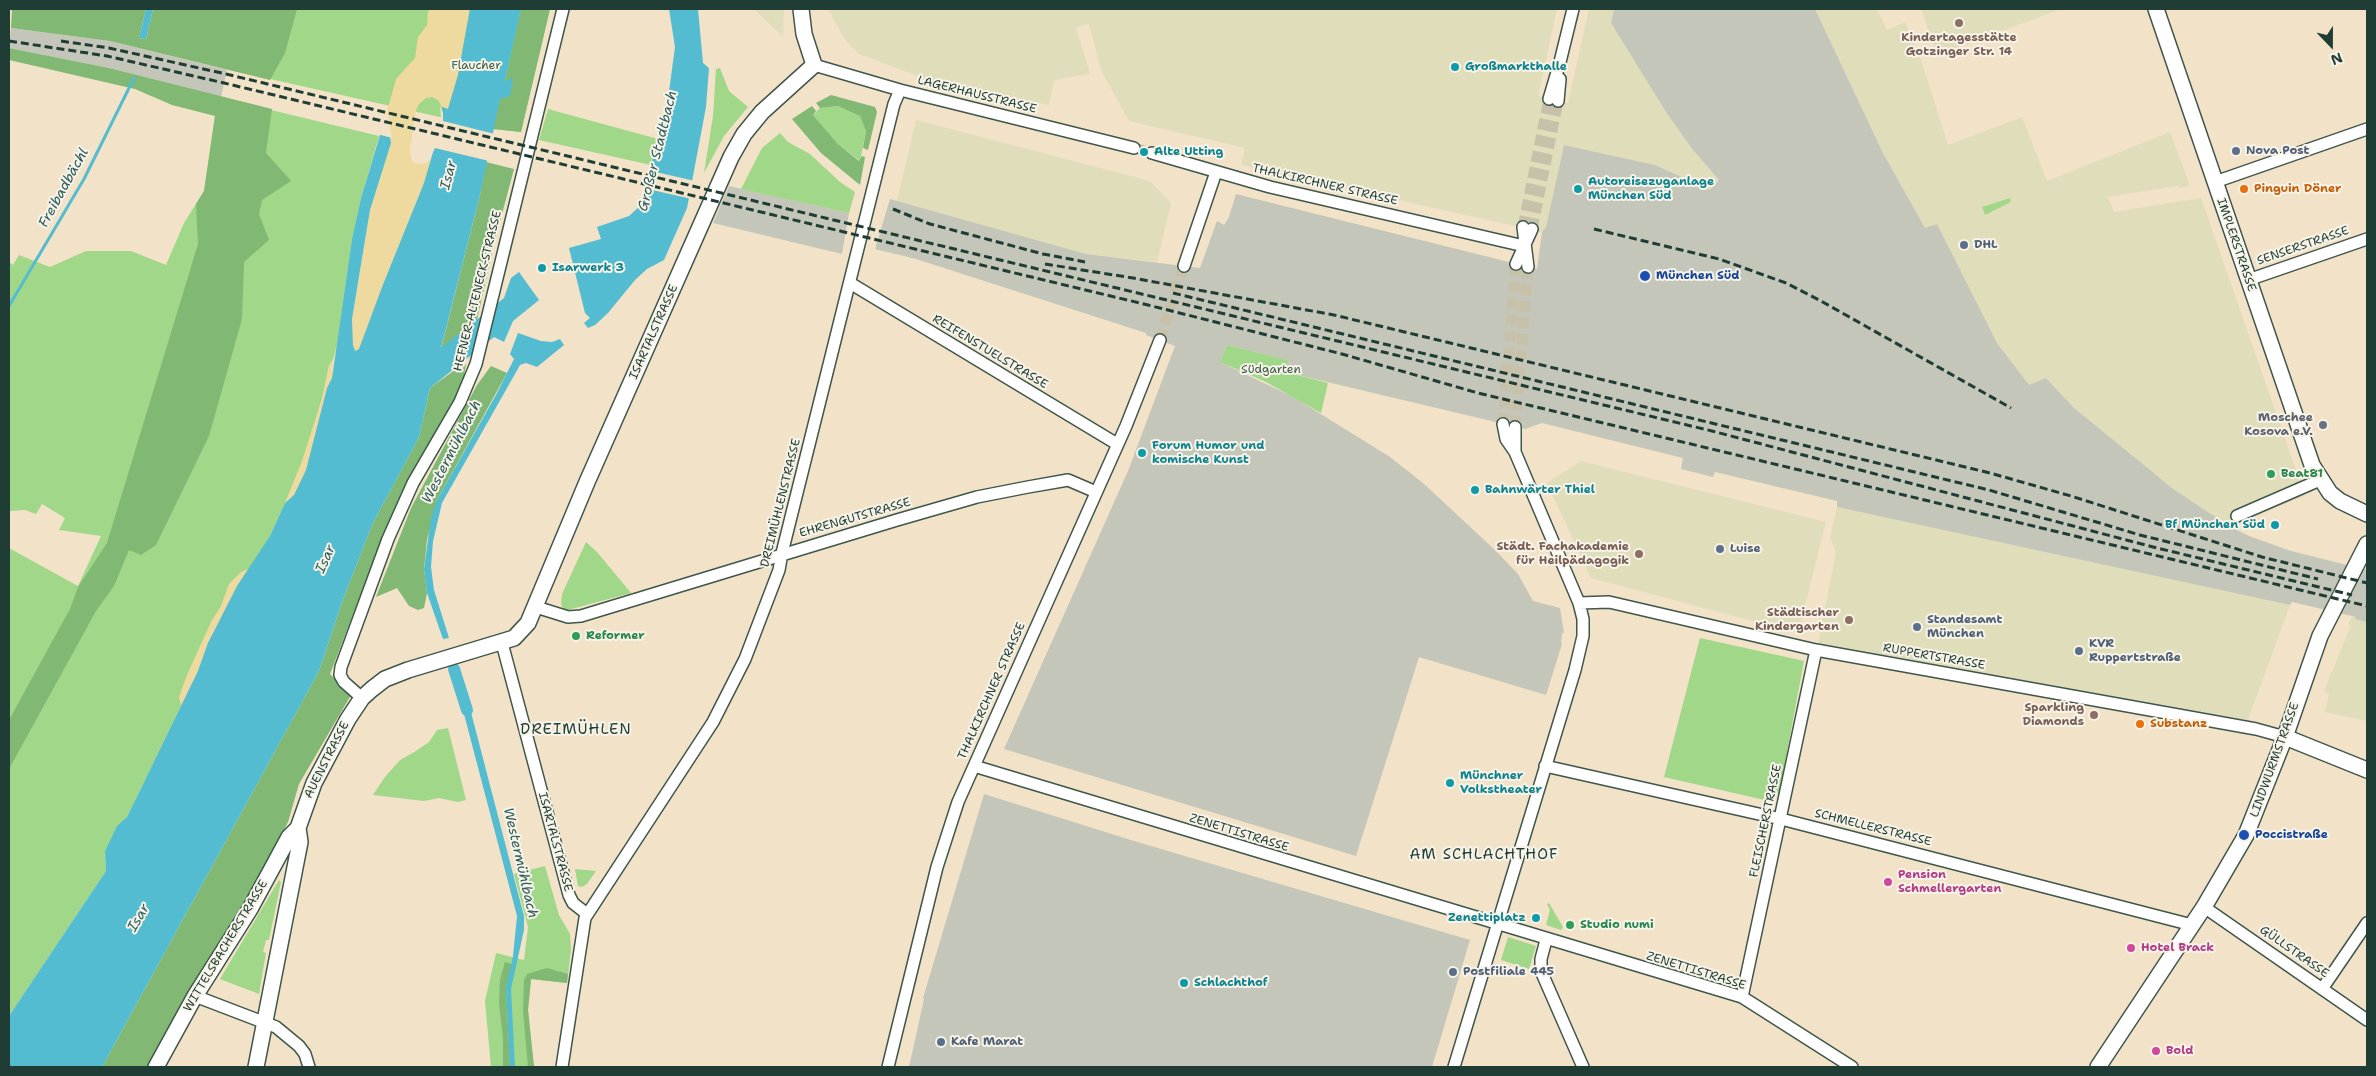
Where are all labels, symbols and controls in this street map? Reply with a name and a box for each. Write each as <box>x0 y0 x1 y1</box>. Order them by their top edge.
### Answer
marker: Kindertagesstätte Gotzinger Str. 14 <box>1953 17 1965 29</box>
north arrow <box>2306 20 2356 70</box>
place label: Kindertagesstätte Gotzinger Str. 14 <box>1901 31 2017 59</box>
text: N <box>2328 48 2345 69</box>
park label: Flaucher <box>451 59 501 73</box>
place label: Großmarkthalle <box>1465 60 1567 74</box>
marker: Großmarkthalle <box>1449 61 1461 73</box>
street label: LAGERHAUSSTRASSE <box>916 73 1038 117</box>
water label: Großer Stadtbach <box>635 89 681 213</box>
place label: Nova Post <box>2246 144 2309 158</box>
place label: Alte Utting <box>1154 145 1223 159</box>
marker: Nova Post <box>2230 145 2242 157</box>
water label: Freibadbächl <box>35 146 93 230</box>
marker: Alte Utting <box>1138 146 1150 158</box>
water label: Isar <box>437 159 461 191</box>
street label: THALKIRCHNER STRASSE <box>1251 161 1399 209</box>
place label: Autoreisezuganlage München Süd <box>1588 175 1714 203</box>
place label: Pinguin Döner <box>2254 182 2341 196</box>
marker: Autoreisezuganlage München Süd <box>1572 183 1584 195</box>
marker: Pinguin Döner <box>2238 183 2250 195</box>
street label: IMPLERSTRASSE <box>2213 196 2259 294</box>
street label: HEFNER-ALTENECK-STRASSE <box>451 209 505 373</box>
street label: SENSERSTRASSE <box>2255 224 2351 268</box>
place label: DHL <box>1974 238 1998 252</box>
marker: DHL <box>1958 239 1970 251</box>
place label: Isarwerk 3 <box>552 261 624 275</box>
marker: Isarwerk 3 <box>536 262 548 274</box>
marker: München Süd <box>1638 269 1652 283</box>
place label: München Süd <box>1656 269 1740 283</box>
street label: ISARTALSTRASSE <box>627 282 681 382</box>
street label: REIFENSTUELSTRASSE <box>930 312 1050 392</box>
park label: Südgarten <box>1241 363 1301 377</box>
water label: Westermühlbach <box>419 398 485 506</box>
place label: Moschee Kosova e.V. <box>2244 411 2313 439</box>
marker: Moschee Kosova e.V. <box>2317 419 2329 431</box>
street label: DREIMÜHLENSTRASSE <box>758 437 804 569</box>
place label: Forum Humor und komische Kunst <box>1152 439 1264 467</box>
marker: Forum Humor und komische Kunst <box>1136 447 1148 459</box>
place label: Beat81 <box>2281 467 2323 481</box>
marker: Beat81 <box>2265 468 2277 480</box>
place label: Bahnwärter Thiel <box>1485 483 1595 497</box>
marker: Bahnwärter Thiel <box>1469 484 1481 496</box>
street label: EHRENGUTSTRASSE <box>798 495 912 541</box>
place label: Bf München Süd <box>2165 518 2265 532</box>
marker: Bf München Süd <box>2269 519 2281 531</box>
place label: Städt. Fachakademie für Heilpädagogik <box>1497 540 1629 568</box>
water label: Isar <box>312 542 340 576</box>
place label: Luise <box>1730 542 1761 556</box>
marker: Luise <box>1714 543 1726 555</box>
marker: Städt. Fachakademie für Heilpädagogik <box>1633 548 1645 560</box>
place label: Städtischer Kindergarten <box>1755 606 1839 634</box>
place label: Standesamt München <box>1927 613 2002 641</box>
marker: Städtischer Kindergarten <box>1843 614 1855 626</box>
street label: THALKIRCHNER STRASSE <box>955 620 1029 762</box>
marker: Standesamt München <box>1911 621 1923 633</box>
place label: Reformer <box>586 629 645 643</box>
marker: Reformer <box>570 630 582 642</box>
place label: KVR Ruppertstraße <box>2089 637 2181 665</box>
street label: RUPPERTSTRASSE <box>1882 641 1986 673</box>
marker: KVR Ruppertstraße <box>2073 645 2085 657</box>
place label: Sparkling Diamonds <box>2022 701 2084 729</box>
street label: LINDWURMSTRASSE <box>2248 701 2302 819</box>
marker: Sparkling Diamonds <box>2088 709 2100 721</box>
place label: Substanz <box>2150 717 2207 731</box>
marker: Substanz <box>2134 718 2146 730</box>
street label: AUENSTRASSE <box>301 719 353 801</box>
district label: DREIMÜHLEN <box>519 721 633 739</box>
street label: FLEISCHERSTRASSE <box>1747 763 1785 879</box>
place label: Münchner Volkstheater <box>1460 769 1542 797</box>
marker: Münchner Volkstheater <box>1444 777 1456 789</box>
street label: ISARTALSTRASSE <box>535 791 575 893</box>
water label: Westermühlbach <box>499 806 541 920</box>
street label: SCHMELLERSTRASSE <box>1813 807 1933 849</box>
street label: ZENETTISTRASSE <box>1188 811 1290 855</box>
marker: Poccistraße <box>2237 828 2251 842</box>
place label: Poccistraße <box>2255 828 2328 842</box>
district label: AM SCHLACHTHOF <box>1408 846 1560 864</box>
place label: Pension Schmellergarten <box>1898 868 2001 896</box>
marker: Pension Schmellergarten <box>1882 876 1894 888</box>
street label: WITTELSBACHERSTRASSE <box>181 878 271 1014</box>
water label: Isar <box>124 901 154 935</box>
place label: Zenettiplatz <box>1448 911 1526 925</box>
marker: Zenettiplatz <box>1530 912 1542 924</box>
place label: Studio numi <box>1580 918 1654 932</box>
marker: Studio numi <box>1564 919 1576 931</box>
street label: GÜLLSTRASSE <box>2257 923 2331 981</box>
place label: Hotel Brack <box>2141 941 2214 955</box>
marker: Hotel Brack <box>2125 942 2137 954</box>
street label: ZENETTISTRASSE <box>1645 949 1747 993</box>
place label: Postfiliale 445 <box>1463 965 1554 979</box>
marker: Postfiliale 445 <box>1447 966 1459 978</box>
place label: Schlachthof <box>1194 976 1268 990</box>
marker: Schlachthof <box>1178 977 1190 989</box>
place label: Kafe Marat <box>951 1035 1023 1049</box>
marker: Kafe Marat <box>935 1036 947 1048</box>
place label: Bold <box>2166 1044 2193 1058</box>
marker: Bold <box>2150 1045 2162 1057</box>

